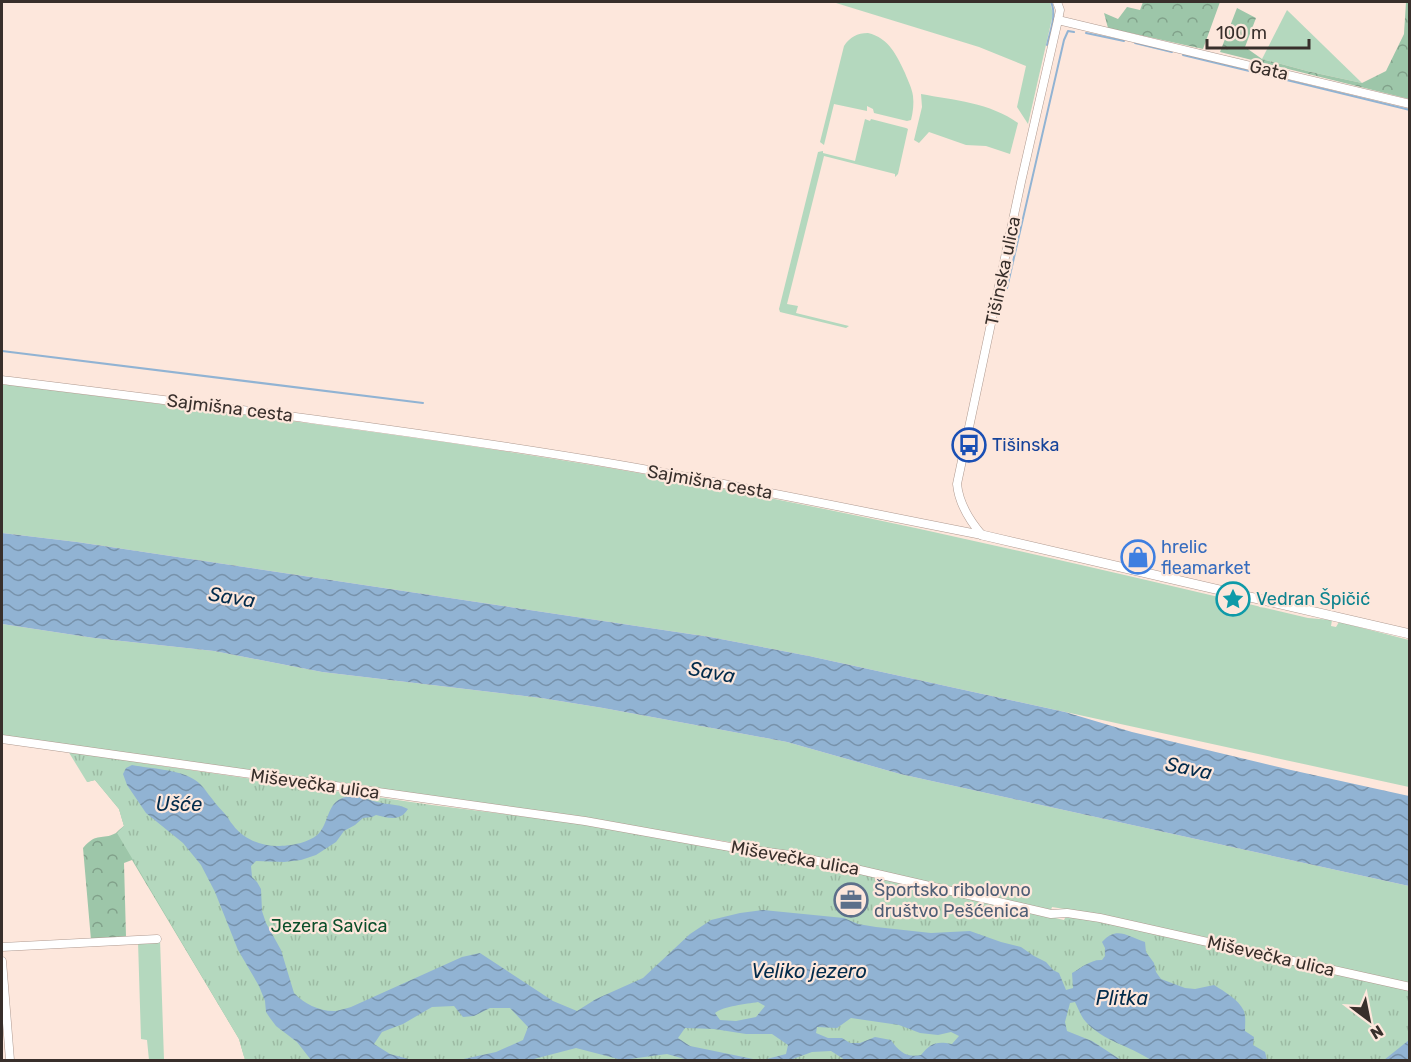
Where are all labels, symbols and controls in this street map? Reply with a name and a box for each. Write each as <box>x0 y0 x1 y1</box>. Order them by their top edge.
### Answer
scale bar <box>1207 12 1309 50</box>
text: 100 m <box>1216 22 1267 44</box>
street label: Gata <box>1247 55 1291 85</box>
street label: Tišinska ulica <box>981 214 1025 328</box>
street label: Sajmišna cesta <box>166 389 294 427</box>
bus stop icon: Tišinska <box>951 427 987 463</box>
place label: Tišinska <box>992 434 1059 456</box>
street label: Sajmišna cesta <box>646 460 774 504</box>
place label: hrelic fleamarket <box>1161 536 1251 579</box>
shop icon: hrelic fleamarket <box>1120 539 1156 575</box>
water label: Sava <box>207 581 257 613</box>
place icon: Vedran Špičić <box>1215 581 1251 617</box>
place label: Vedran Špičić <box>1256 588 1370 610</box>
water label: Sava <box>687 656 737 688</box>
water label: Sava <box>1164 751 1215 785</box>
street label: Miševečka ulica <box>249 764 381 804</box>
water label: Ušće <box>156 792 202 816</box>
street label: Miševečka ulica <box>729 836 861 880</box>
place label: Športsko ribolovno društvo Pešćenica <box>874 879 1031 922</box>
office icon: Športsko ribolovno društvo Pešćenica <box>833 882 869 918</box>
park label: Jezera Savica <box>271 915 387 937</box>
street label: Miševečka ulica <box>1205 931 1337 981</box>
water label: Veliko jezero <box>751 959 867 983</box>
water label: Plitka <box>1096 986 1148 1010</box>
north arrow <box>1339 990 1399 1050</box>
text: N <box>1367 1021 1387 1043</box>

